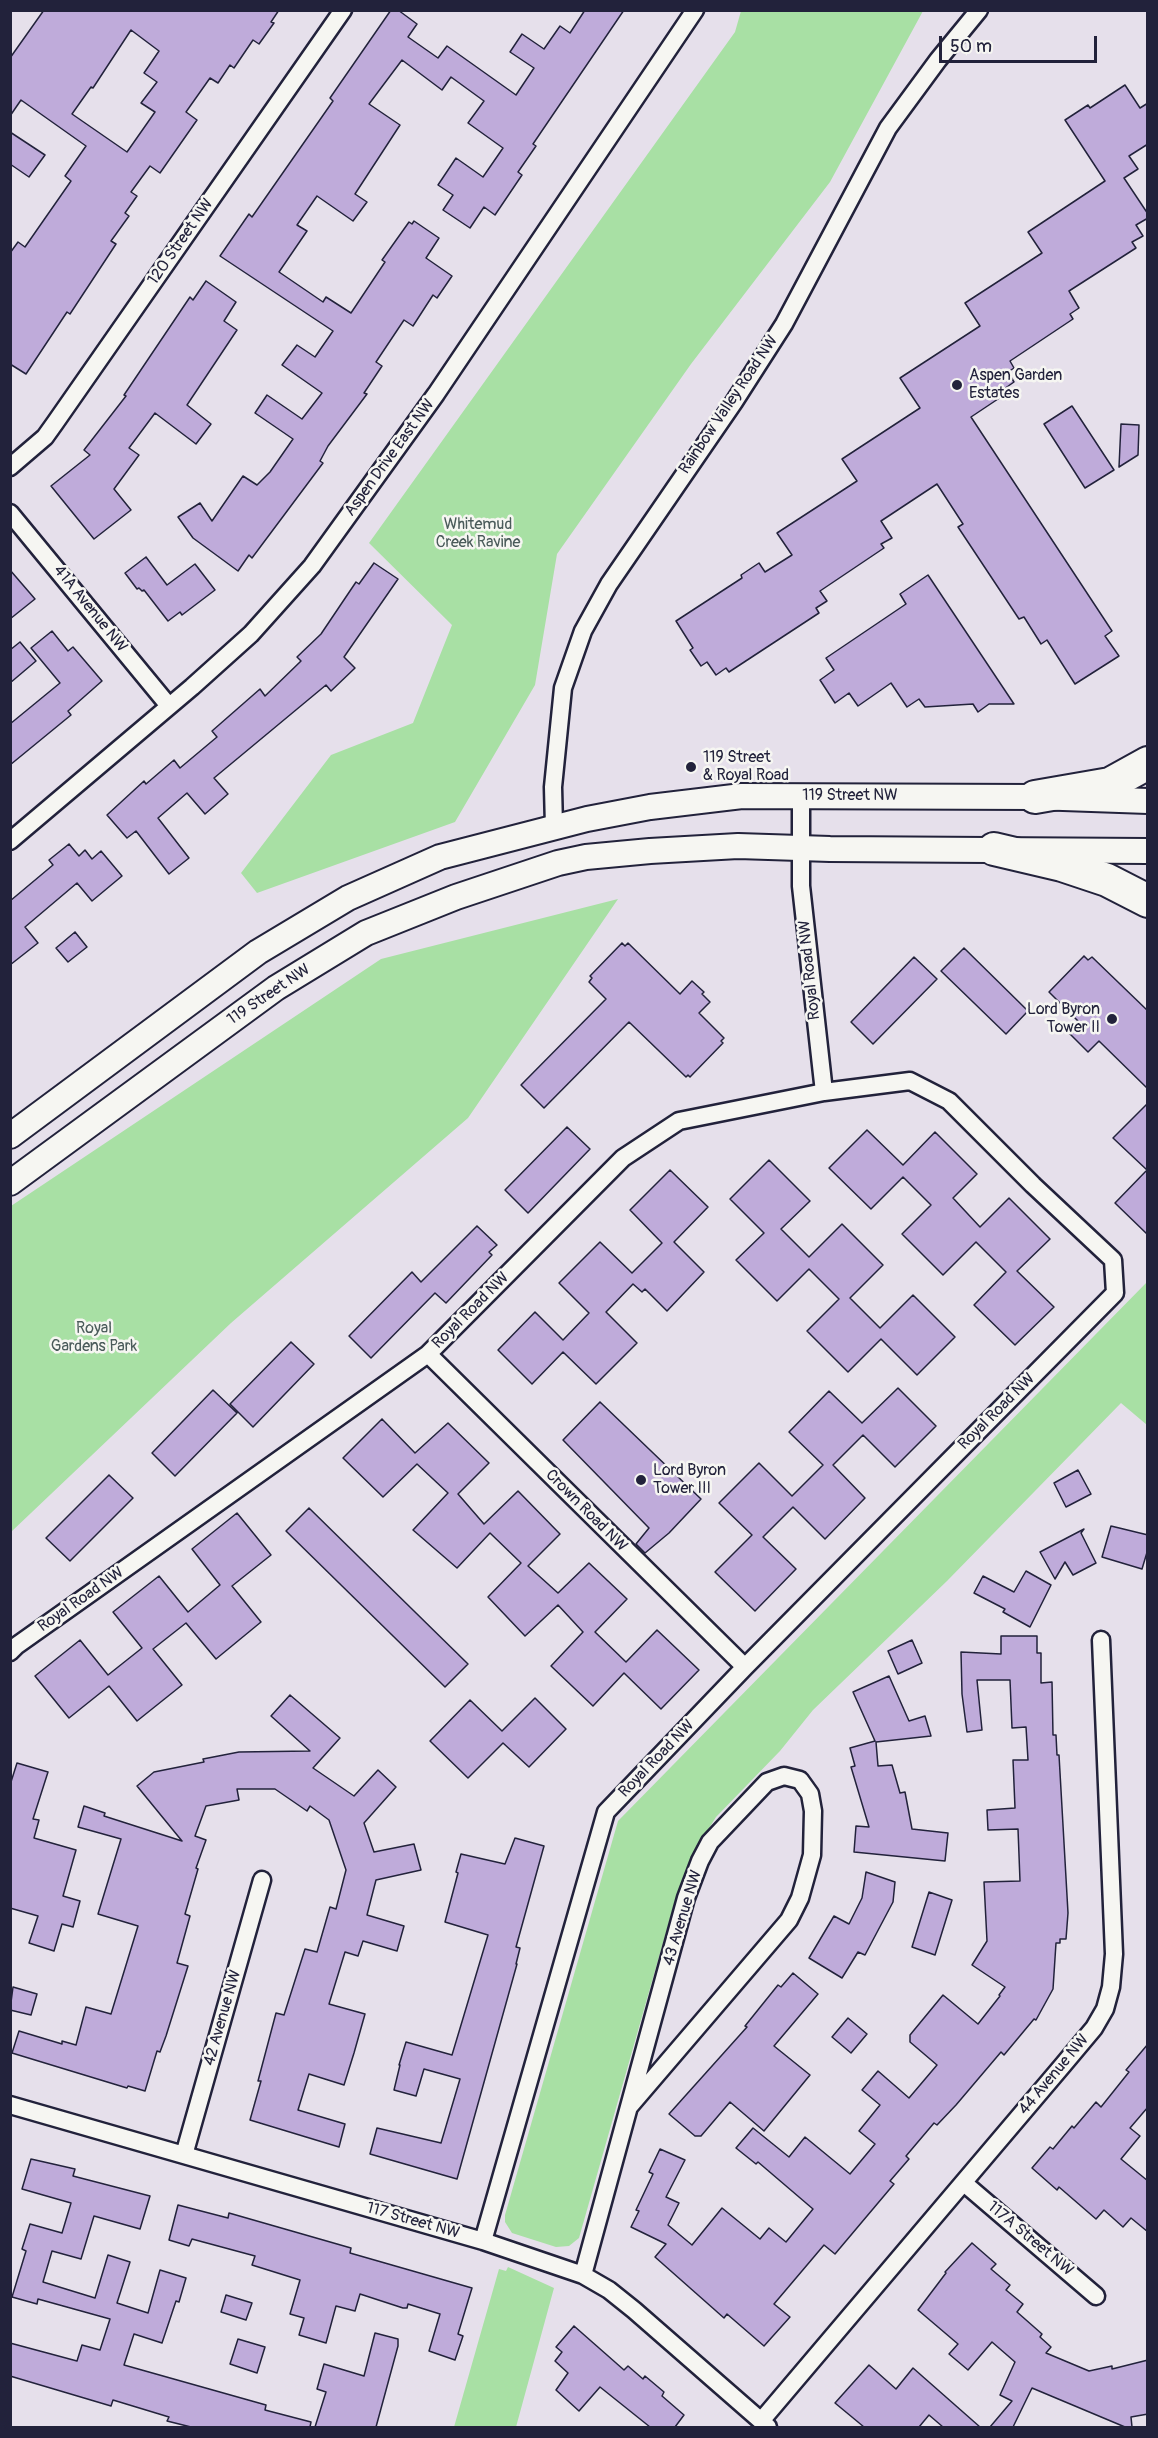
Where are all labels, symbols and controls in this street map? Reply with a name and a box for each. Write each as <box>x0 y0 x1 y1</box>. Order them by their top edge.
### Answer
scale bar <box>942 24 1100 62</box>
text: 50 m <box>950 35 992 58</box>
street label: 120 Street NW <box>144 195 218 289</box>
street label: Rainbow Valley Road NW <box>675 332 783 478</box>
place label: Aspen Garden Estates <box>969 366 1062 404</box>
marker: Aspen Garden Estates <box>950 378 964 392</box>
street label: Aspen Drive East NW <box>341 396 439 520</box>
park label: Whitemud Creek Ravine <box>436 515 520 553</box>
street label: 41A Avenue NW <box>49 562 131 656</box>
place label: 119 Street & Royal Road <box>703 748 789 786</box>
marker: 119 Street & Royal Road <box>684 760 698 774</box>
street label: 119 Street NW <box>802 786 898 806</box>
street label: Royal Road NW <box>795 919 825 1021</box>
street label: 119 Street NW <box>224 960 314 1030</box>
place label: Lord Byron Tower II <box>1027 1000 1100 1038</box>
marker: Lord Byron Tower II <box>1105 1012 1119 1026</box>
street label: Royal Road NW <box>429 1269 513 1353</box>
park label: Royal Gardens Park <box>51 1319 137 1357</box>
street label: Royal Road NW <box>955 1370 1039 1454</box>
place label: Lord Byron Tower III <box>653 1461 726 1499</box>
street label: Crown Road NW <box>541 1466 631 1556</box>
marker: Lord Byron Tower III <box>634 1473 648 1487</box>
street label: Royal Road NW <box>34 1563 128 1637</box>
street label: Royal Road NW <box>615 1716 699 1802</box>
street label: 43 Avenue NW <box>659 1868 707 1968</box>
street label: 42 Avenue NW <box>200 1968 246 2068</box>
street label: 44 Avenue NW <box>1015 2031 1093 2119</box>
street label: 117A Street NW <box>983 2198 1077 2280</box>
street label: 117 Street NW <box>364 2199 462 2243</box>

